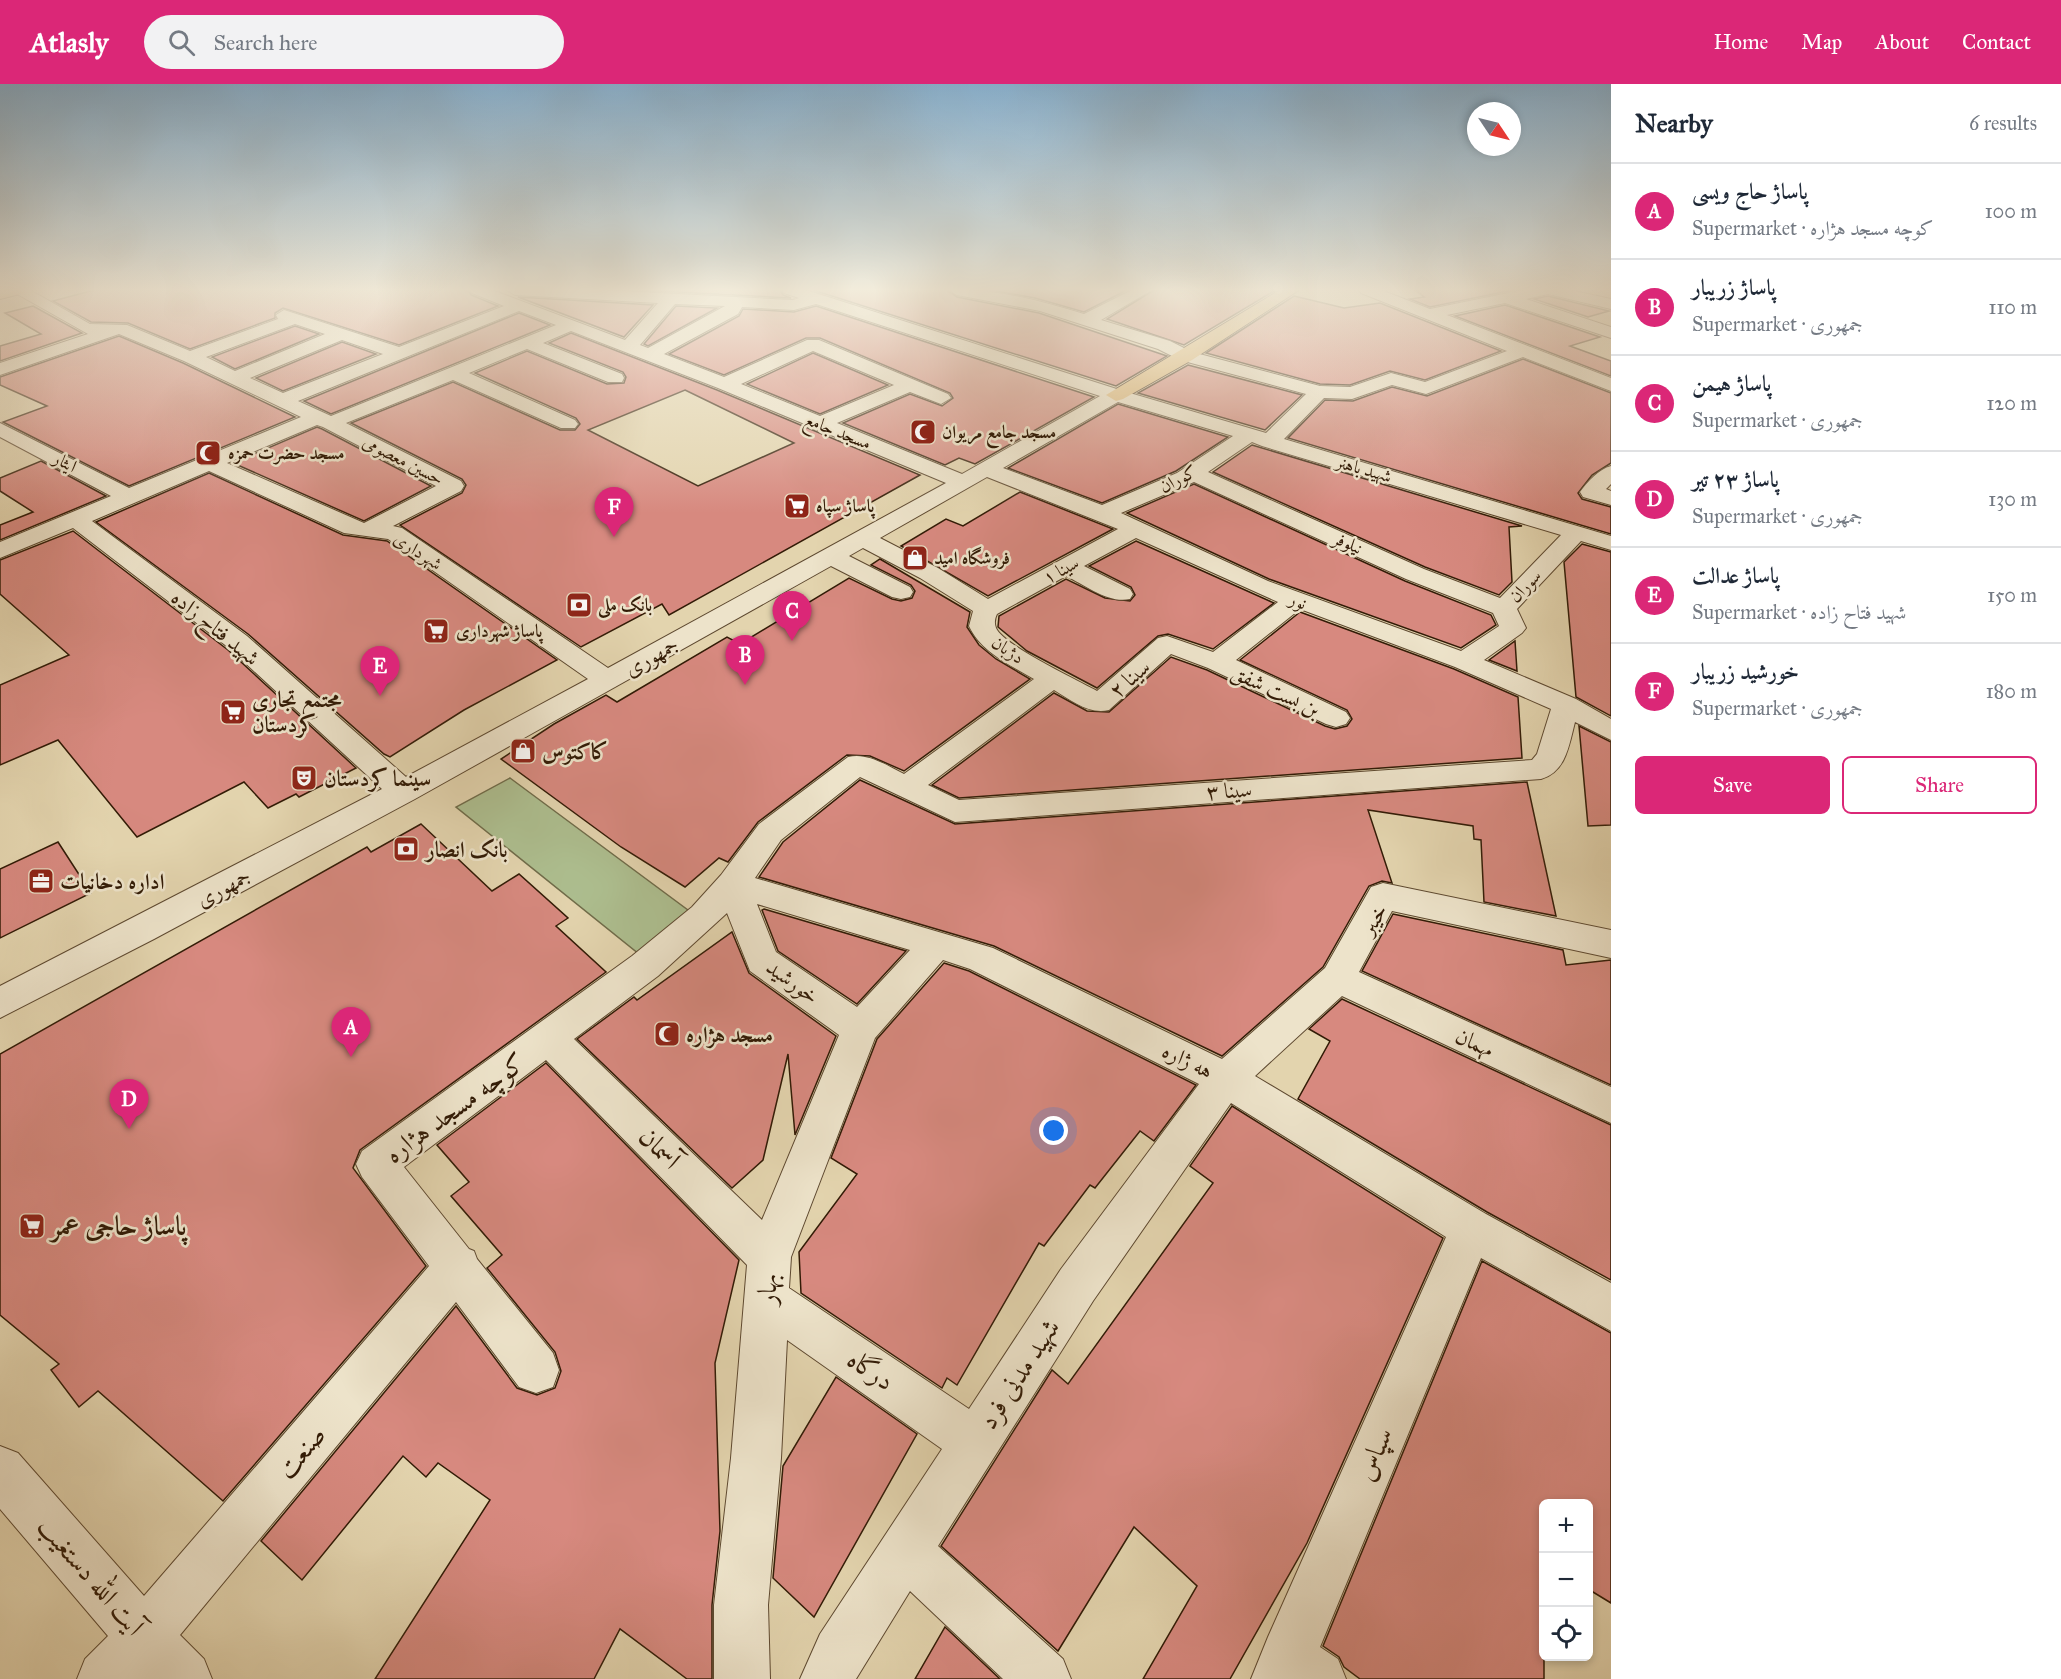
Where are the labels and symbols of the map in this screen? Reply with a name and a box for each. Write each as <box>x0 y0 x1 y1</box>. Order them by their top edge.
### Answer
north arrow <box>1467 102 1521 156</box>
street label: مسجد جامع <box>800 408 875 459</box>
mosque icon: مسجد جامع مریوان <box>908 417 938 447</box>
place label: مسجد جامع مریوان <box>942 421 1056 449</box>
street label: حسین معصومی <box>359 430 447 490</box>
mosque icon: مسجد حضرت حمزه <box>193 438 223 468</box>
place label: مسجد حضرت حمزه <box>228 442 345 465</box>
street label: ایثار <box>47 446 81 478</box>
street label: شهید باهنر <box>1331 450 1394 488</box>
street label: کوران <box>1155 460 1201 498</box>
pin: F <box>594 488 634 537</box>
supermarket icon: پاساژ سپاه <box>782 491 812 521</box>
place label: پاساژ سپاه <box>816 495 876 519</box>
street label: نیلوفر <box>1328 526 1366 560</box>
street label: شهرداری <box>389 527 446 576</box>
shop icon: فروشگاه امید <box>900 543 930 573</box>
place label: فروشگاه امید <box>934 546 1010 570</box>
street label: سینا ۱ <box>1039 551 1083 589</box>
street label: سوران <box>1504 565 1546 607</box>
street label: شهید فتاح زاده <box>162 584 265 676</box>
street label: نور <box>1284 587 1310 614</box>
bank icon: بانک ملی <box>564 590 594 620</box>
pin: C <box>772 592 812 641</box>
place label: بانک ملی <box>597 594 652 619</box>
supermarket icon: پاساژ شهرداری <box>421 616 451 646</box>
place label: پاساژ شهرداری <box>456 620 544 644</box>
street label: جمهوری <box>619 631 683 682</box>
street label: دژبان <box>987 631 1029 669</box>
pin: B <box>726 636 764 685</box>
pin: E <box>360 646 400 696</box>
street label: سینا ۲ <box>1103 653 1156 704</box>
street label: بن بست شفق <box>1227 658 1325 723</box>
place label: مجتمع تجاری کردستان <box>252 686 342 739</box>
supermarket icon: مجتمع تجاری کردستان <box>218 697 248 727</box>
shop icon: کاکتوس <box>508 736 538 766</box>
place label: کاکتوس <box>542 738 608 765</box>
theatre icon: سینما کردستان <box>289 763 319 793</box>
place label: سینما کردستان <box>324 765 431 793</box>
street label: سینا ۳ <box>1205 775 1253 806</box>
bank icon: بانک انصار <box>391 834 421 864</box>
place label: بانک انصار <box>423 836 508 863</box>
street label: جمهوری <box>191 862 255 913</box>
office icon: اداره دخانیات <box>26 866 56 896</box>
place label: اداره دخانیات <box>60 868 165 895</box>
street label: خیبر <box>1352 899 1393 942</box>
street label: خورشید <box>761 953 825 1010</box>
pin: A <box>332 1008 370 1057</box>
mosque icon: مسجد هژاره <box>652 1019 682 1049</box>
place label: مسجد هژاره <box>686 1021 773 1049</box>
street label: مهمان <box>1451 1022 1498 1064</box>
street label: هه ژاره <box>1158 1037 1218 1084</box>
street label: کوچه مسجد هژاره <box>378 1045 533 1171</box>
pin: D <box>110 1080 148 1129</box>
your location <box>1039 1116 1068 1145</box>
street label: آسمان <box>632 1120 691 1178</box>
place label: پاساژ حاجی عمر <box>48 1209 188 1246</box>
supermarket icon: پاساژ حاجی عمر <box>17 1211 47 1241</box>
street label: بهار <box>749 1272 785 1309</box>
street label: شهید مدنی فرد <box>971 1312 1067 1436</box>
street label: درگاه <box>841 1342 901 1397</box>
street label: صنعت <box>269 1418 332 1485</box>
street label: سپاس <box>1348 1422 1401 1486</box>
street label: آیت الله دستغیب <box>30 1507 157 1645</box>

